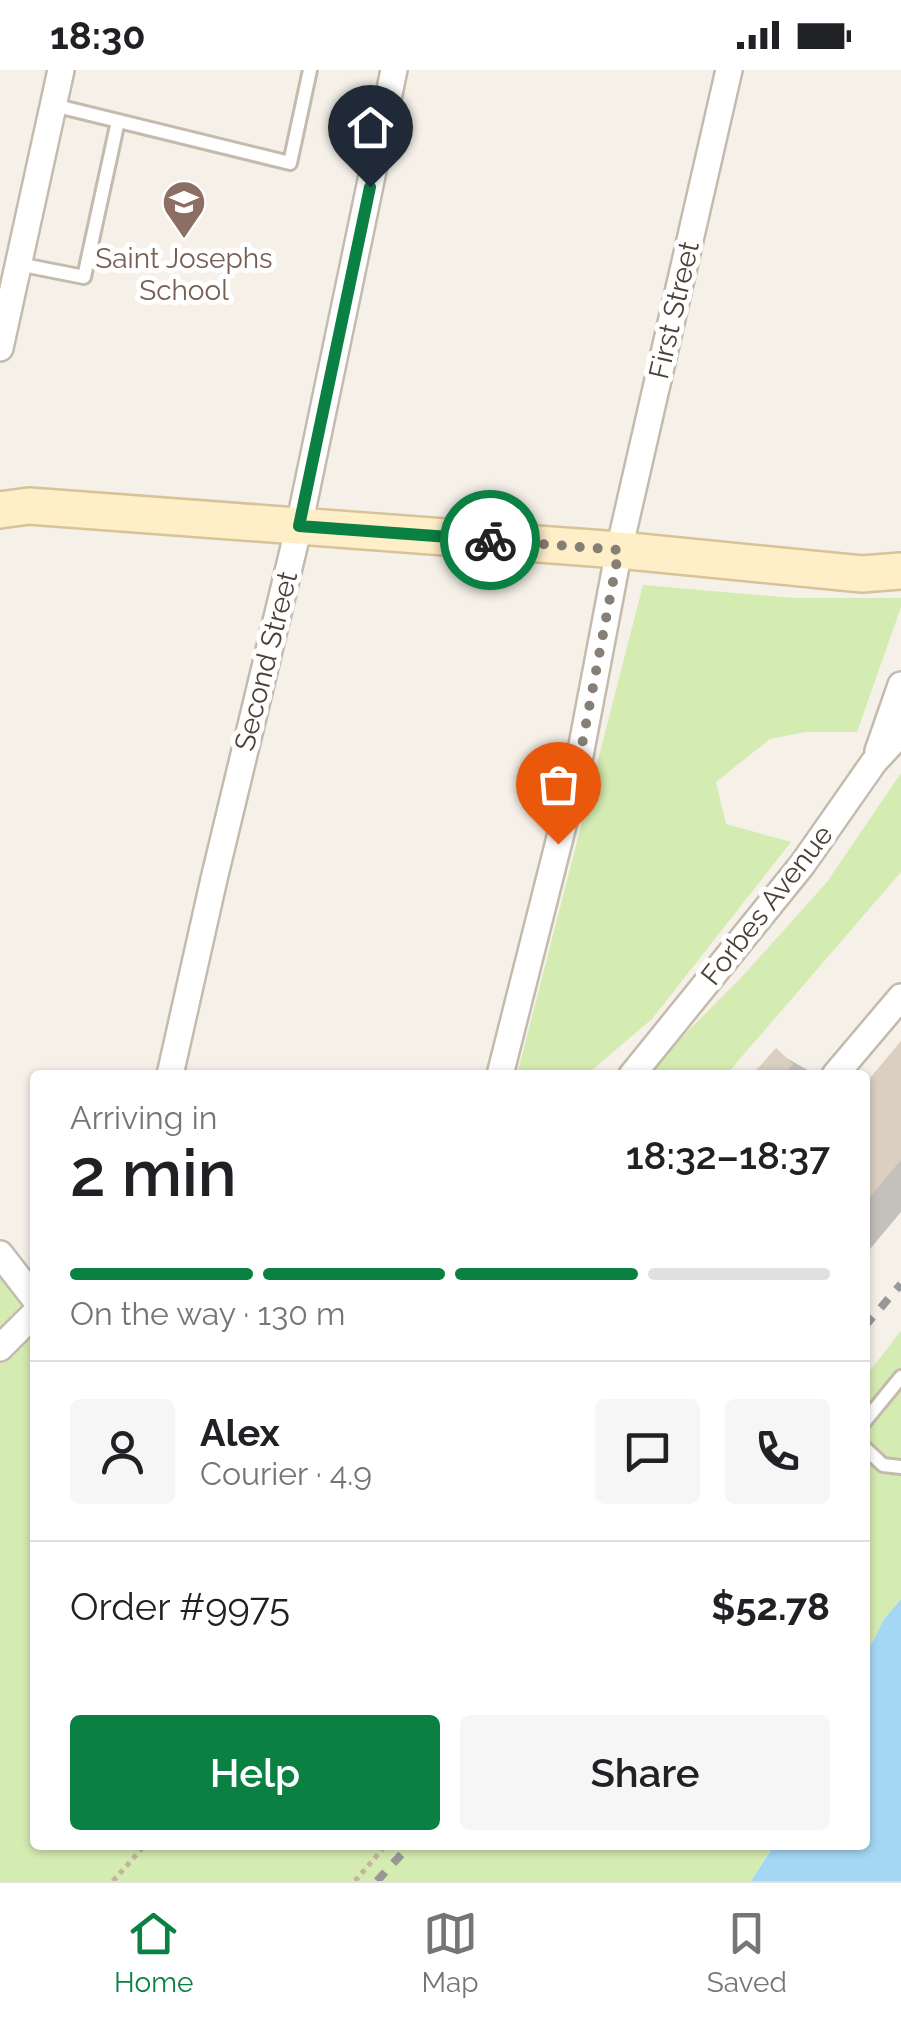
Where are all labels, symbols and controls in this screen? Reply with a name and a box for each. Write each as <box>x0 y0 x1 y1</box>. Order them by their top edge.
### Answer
text: 18:30 <box>50 13 146 58</box>
pin <box>328 85 413 188</box>
icon: home <box>343 100 398 155</box>
school or university icon: Saint Josephs School <box>161 179 207 240</box>
street label: First Street <box>642 237 706 382</box>
place label: Saint Josephs School <box>95 242 273 307</box>
courier <box>440 490 540 590</box>
icon: bike <box>463 513 518 568</box>
street label: Second Street <box>228 567 304 754</box>
pin <box>516 742 601 845</box>
icon: bag <box>531 757 586 812</box>
street label: Forbes Avenue <box>694 818 840 992</box>
text: Arriving in <box>70 1099 217 1136</box>
text: 18:32–18:37 <box>626 1133 830 1178</box>
text: 2 min <box>70 1135 237 1211</box>
text: On the way · 130 m <box>70 1295 346 1332</box>
button: person <box>70 1399 175 1504</box>
button: chat <box>595 1399 700 1504</box>
button: phone <box>725 1399 830 1504</box>
text: Alex <box>200 1410 280 1455</box>
text: Courier · 4.9 <box>200 1455 372 1492</box>
text: Order #9975 <box>70 1584 290 1629</box>
text: $52.78 <box>711 1584 830 1629</box>
button: Help <box>70 1715 440 1830</box>
button: Share <box>460 1715 830 1830</box>
tab: Home <box>114 1906 193 1999</box>
tab: Map <box>422 1906 479 1999</box>
tab: Saved <box>707 1906 787 1999</box>

